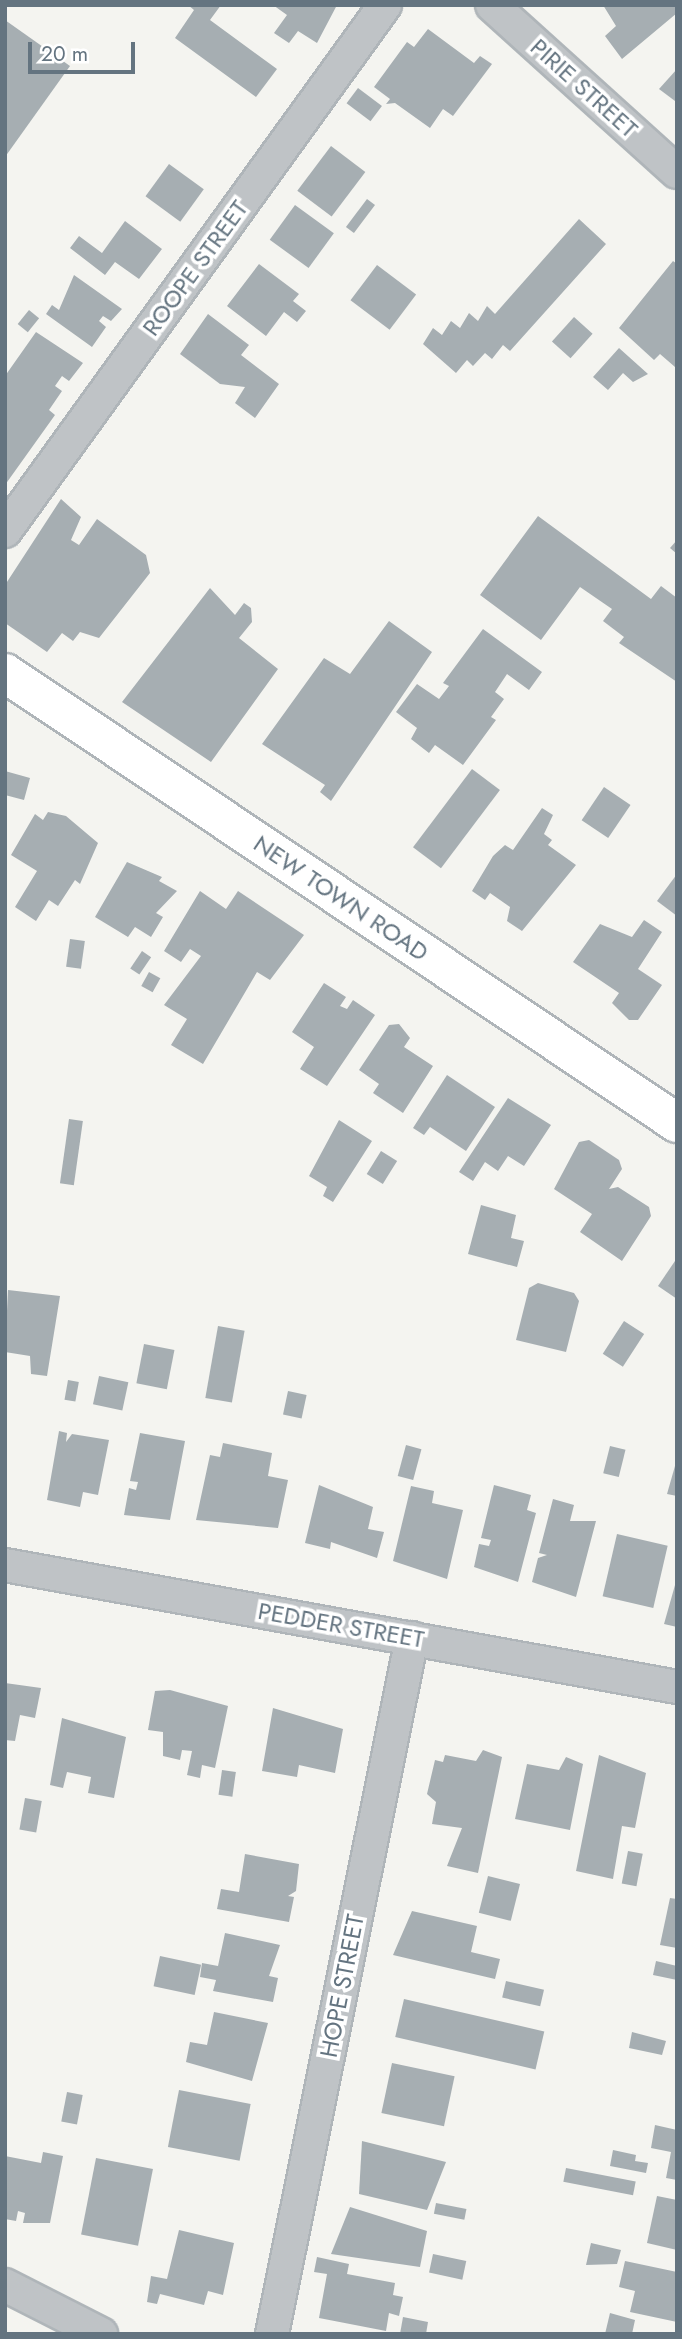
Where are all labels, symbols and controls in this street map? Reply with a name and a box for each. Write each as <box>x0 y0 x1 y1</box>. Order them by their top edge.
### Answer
scale bar <box>32 28 138 72</box>
street label: PIRIE STREET <box>525 32 643 144</box>
text: 20 m <box>41 39 88 69</box>
street label: ROOPE STREET <box>136 195 254 341</box>
street label: NEW TOWN ROAD <box>248 829 434 967</box>
street label: PEDDER STREET <box>256 1596 426 1654</box>
street label: HOPE STREET <box>314 1912 370 2060</box>

